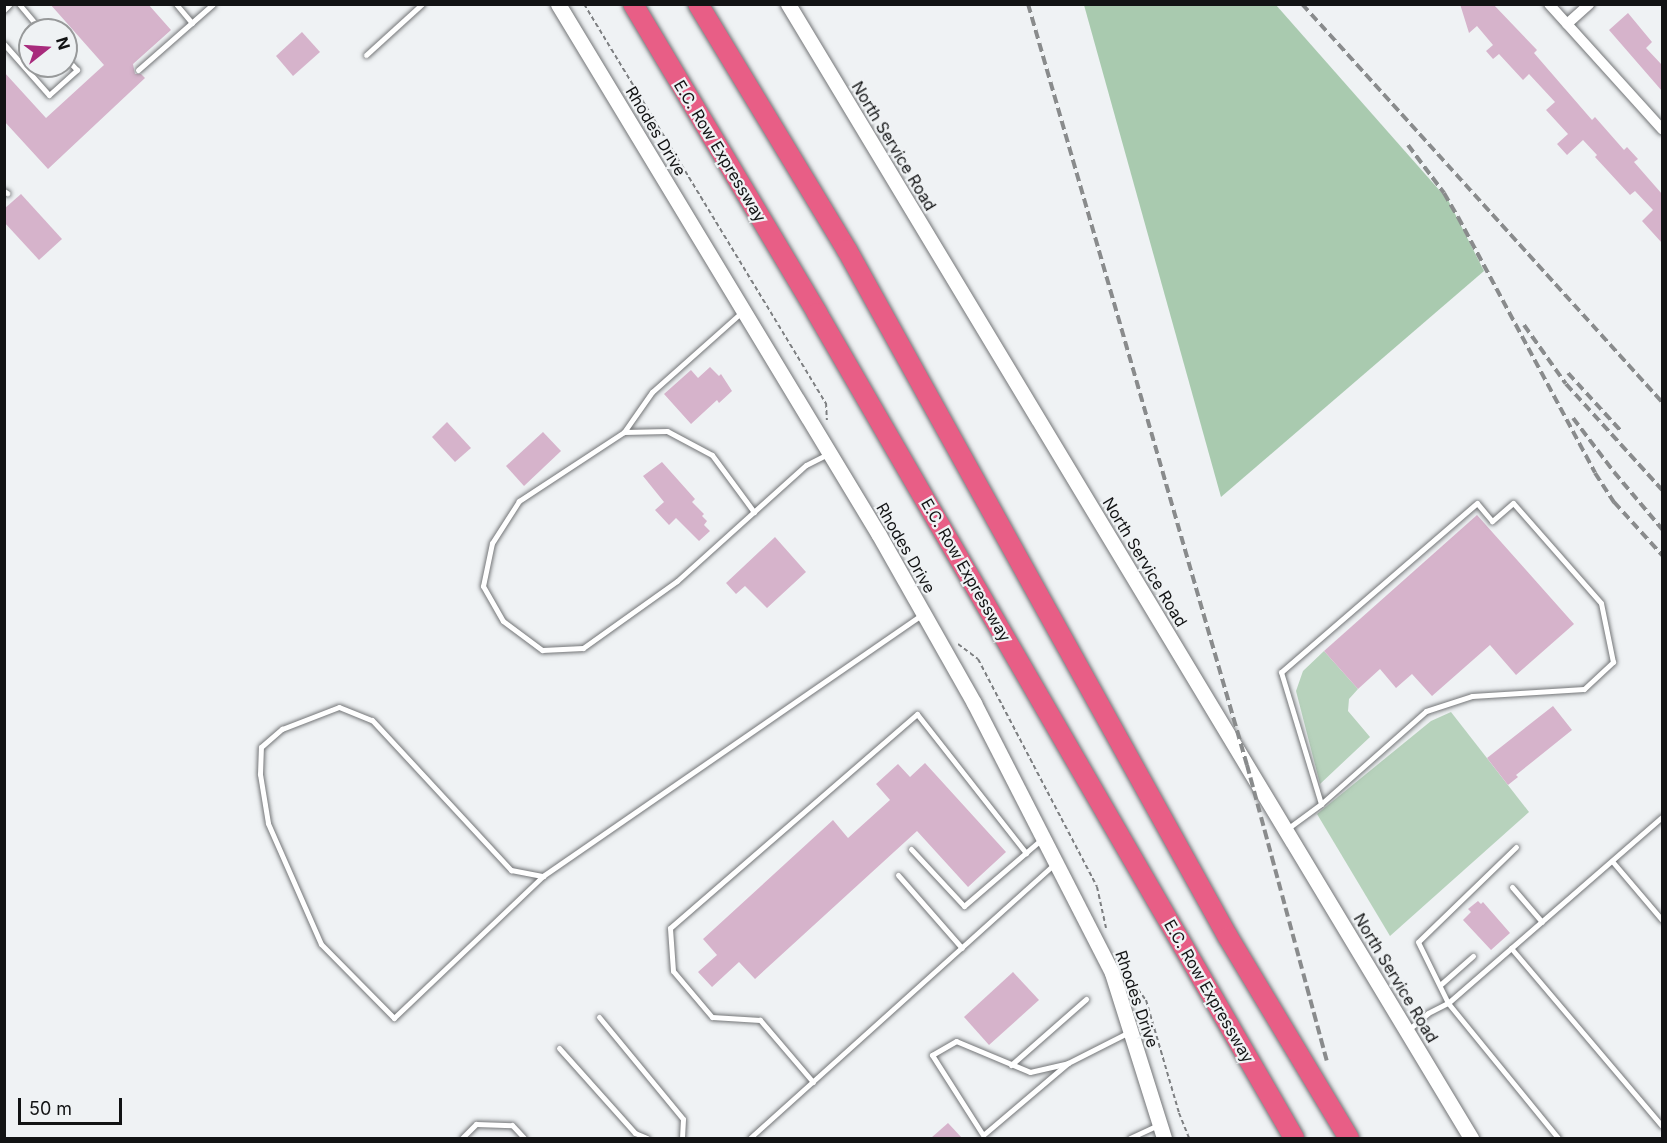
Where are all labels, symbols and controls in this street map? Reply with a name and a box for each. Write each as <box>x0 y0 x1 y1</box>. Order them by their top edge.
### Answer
north arrow <box>18 18 78 78</box>
text: N <box>52 35 75 52</box>
street label: E.C. Row Expressway <box>670 77 770 225</box>
street label: North Service Road <box>848 78 940 214</box>
street label: Rhodes Drive <box>622 83 690 179</box>
street label: North Service Road <box>1099 494 1191 630</box>
street label: E.C. Row Expressway <box>917 495 1015 645</box>
street label: Rhodes Drive <box>872 499 940 597</box>
street label: North Service Road <box>1350 910 1442 1046</box>
street label: E.C. Row Expressway <box>1160 916 1258 1066</box>
street label: Rhodes Drive <box>1111 948 1163 1050</box>
scale bar <box>21 1086 124 1124</box>
text: 50 m <box>29 1098 72 1119</box>

